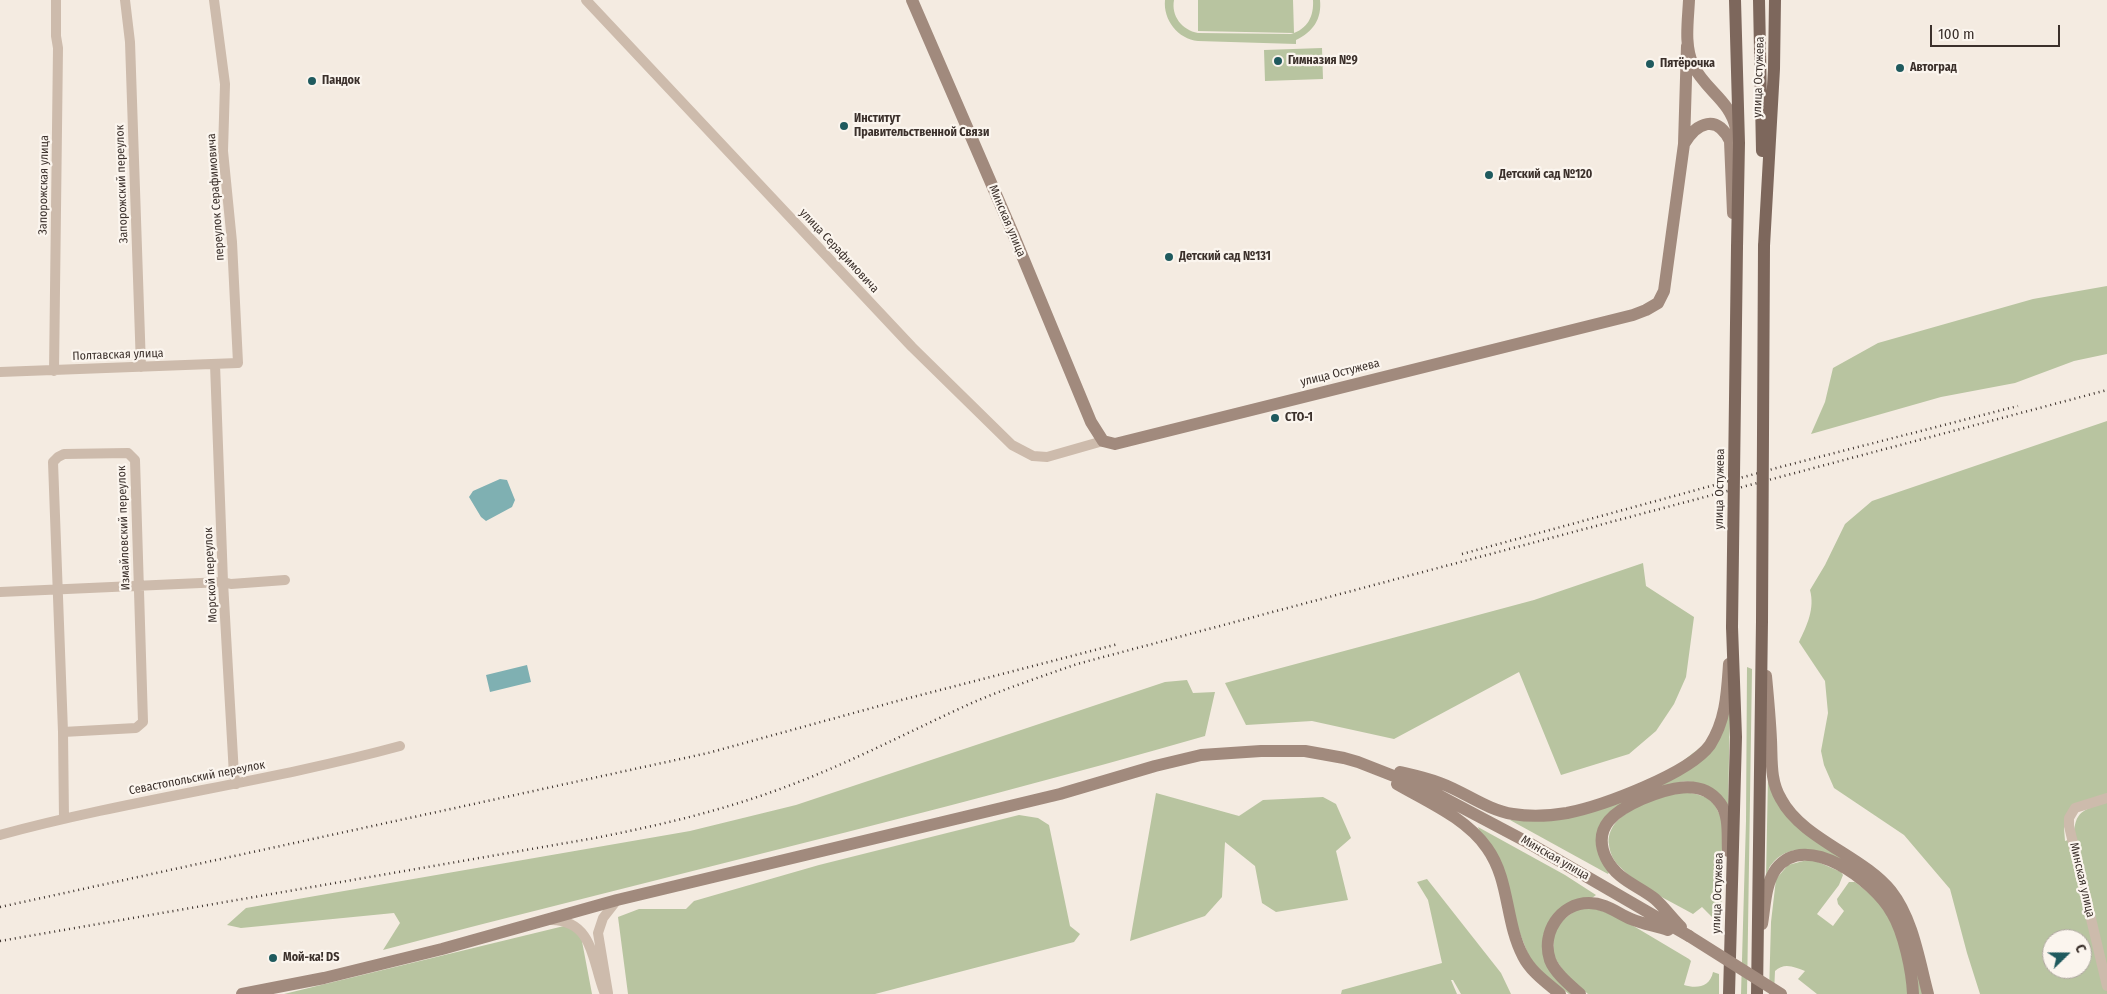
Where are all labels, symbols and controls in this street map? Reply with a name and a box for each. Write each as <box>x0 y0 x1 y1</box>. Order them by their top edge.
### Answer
scale bar <box>1932 15 2062 47</box>
text: 100 m <box>1938 25 1975 43</box>
street label: улица Остужева <box>1750 36 1768 118</box>
place label: Гимназия №9 <box>1288 54 1358 68</box>
marker: Гимназия №9 <box>1272 55 1284 67</box>
place label: Пятёрочка <box>1660 57 1715 71</box>
marker: Пятёрочка <box>1644 58 1656 70</box>
place label: Автоград <box>1910 61 1957 75</box>
marker: Автоград <box>1894 62 1906 74</box>
place label: Пандок <box>322 74 360 88</box>
marker: Пандок <box>306 75 318 87</box>
place label: Институт Правительственной Связи <box>854 112 989 140</box>
marker: Институт Правительственной Связи <box>838 120 850 132</box>
street label: Запорожский переулок <box>113 124 131 244</box>
street label: переулок Серафимовича <box>204 133 228 261</box>
street label: Запорожская улица <box>36 135 52 235</box>
place label: Детский сад №120 <box>1499 168 1592 182</box>
marker: Детский сад №120 <box>1483 169 1495 181</box>
street label: Минская улица <box>985 183 1029 259</box>
street label: улица Серафимовича <box>796 206 882 296</box>
place label: Детский сад №131 <box>1179 250 1271 264</box>
marker: Детский сад №131 <box>1163 251 1175 263</box>
street label: Полтавская улица <box>72 346 164 364</box>
street label: улица Остужева <box>1299 356 1381 390</box>
place label: СТО-1 <box>1285 411 1313 425</box>
marker: СТО-1 <box>1269 412 1281 424</box>
street label: улица Остужева <box>1712 448 1728 530</box>
street label: Измайловский переулок <box>115 465 133 591</box>
street label: Морской переулок <box>201 527 221 623</box>
street label: Севастопольский переулок <box>128 758 266 798</box>
street label: Минская улица <box>1518 833 1592 883</box>
street label: Минская улица <box>2066 841 2098 919</box>
street label: улица Остужева <box>1709 852 1727 934</box>
north arrow <box>2042 929 2092 979</box>
text: С <box>2071 942 2090 955</box>
place label: Мой-ка! DS <box>283 951 339 965</box>
marker: Мой-ка! DS <box>267 952 279 964</box>

